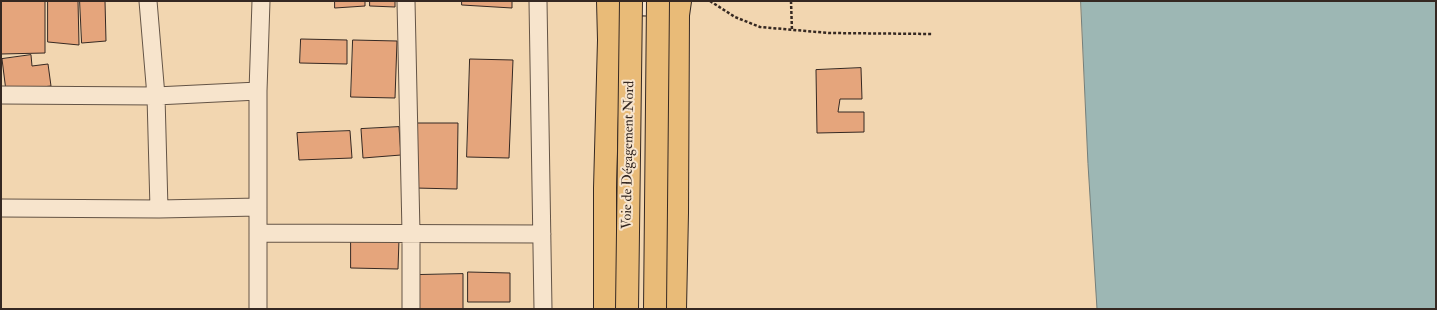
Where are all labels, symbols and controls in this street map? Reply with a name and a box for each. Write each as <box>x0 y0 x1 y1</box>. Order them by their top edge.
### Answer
street label: Voie de Dégagement Nord <box>619 81 639 229</box>

